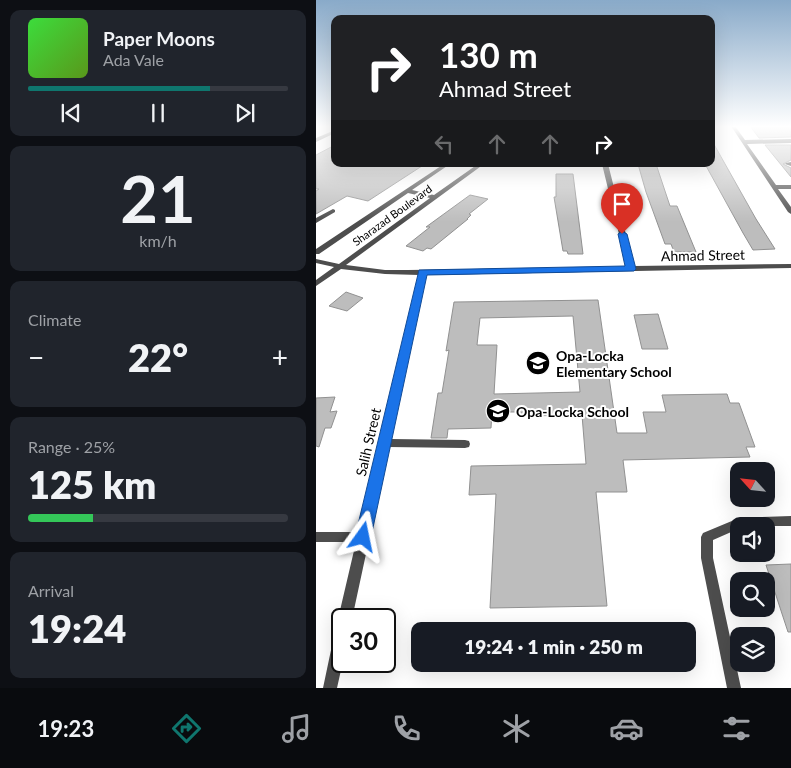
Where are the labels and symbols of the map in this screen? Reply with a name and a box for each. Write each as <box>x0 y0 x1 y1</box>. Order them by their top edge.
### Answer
street label: Sharazad Boulevard <box>350 182 434 248</box>
pin <box>601 183 643 234</box>
street label: Ahmad Street <box>661 246 745 264</box>
place label: Opa-Locka Elementary School <box>556 347 672 380</box>
school or university icon: Opa-Locka Elementary School <box>525 350 551 376</box>
school or university icon: Opa-Locka School <box>485 398 511 424</box>
place label: Opa-Locka School <box>516 403 629 420</box>
street label: Salih Street <box>352 406 384 478</box>
north arrow <box>730 462 775 508</box>
position arrow <box>336 510 388 562</box>
speed limit sign: 30 <box>331 608 396 673</box>

